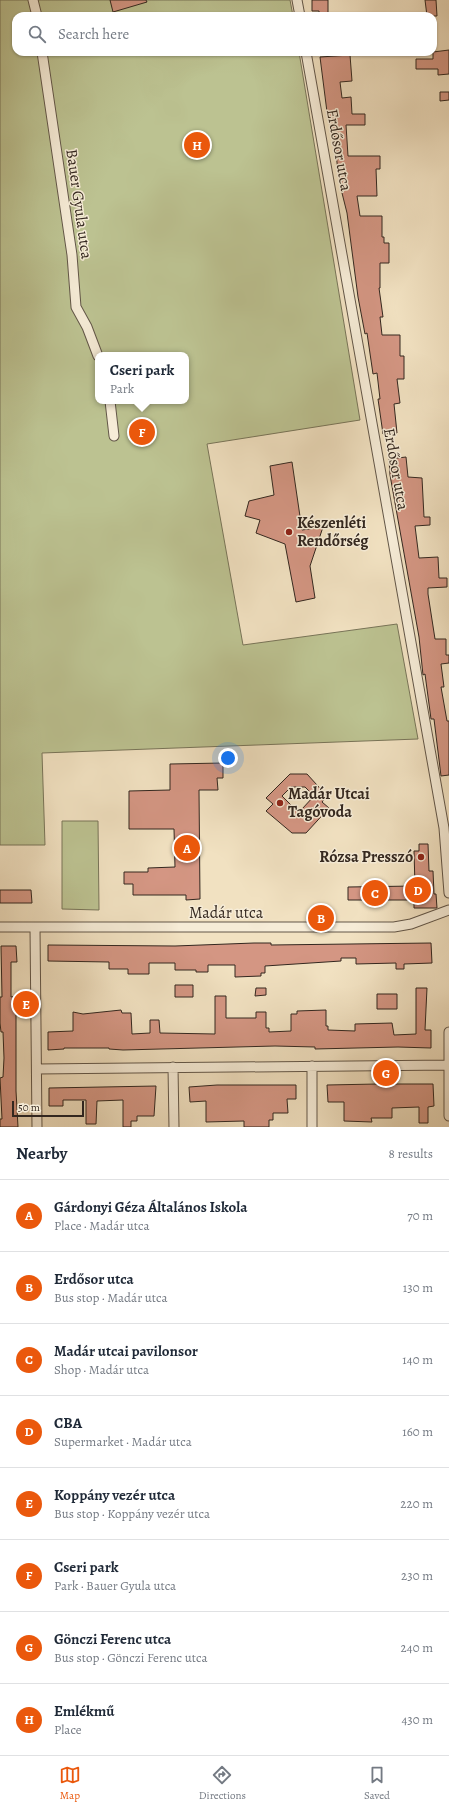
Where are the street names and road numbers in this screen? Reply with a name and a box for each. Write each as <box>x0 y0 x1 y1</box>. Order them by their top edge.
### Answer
street label: Erdősor utca <box>321 107 357 193</box>
street label: Bauer Gyula utca <box>60 148 98 261</box>
street label: Erdősor utca <box>378 426 414 512</box>
street label: Madár utca <box>189 902 264 924</box>

